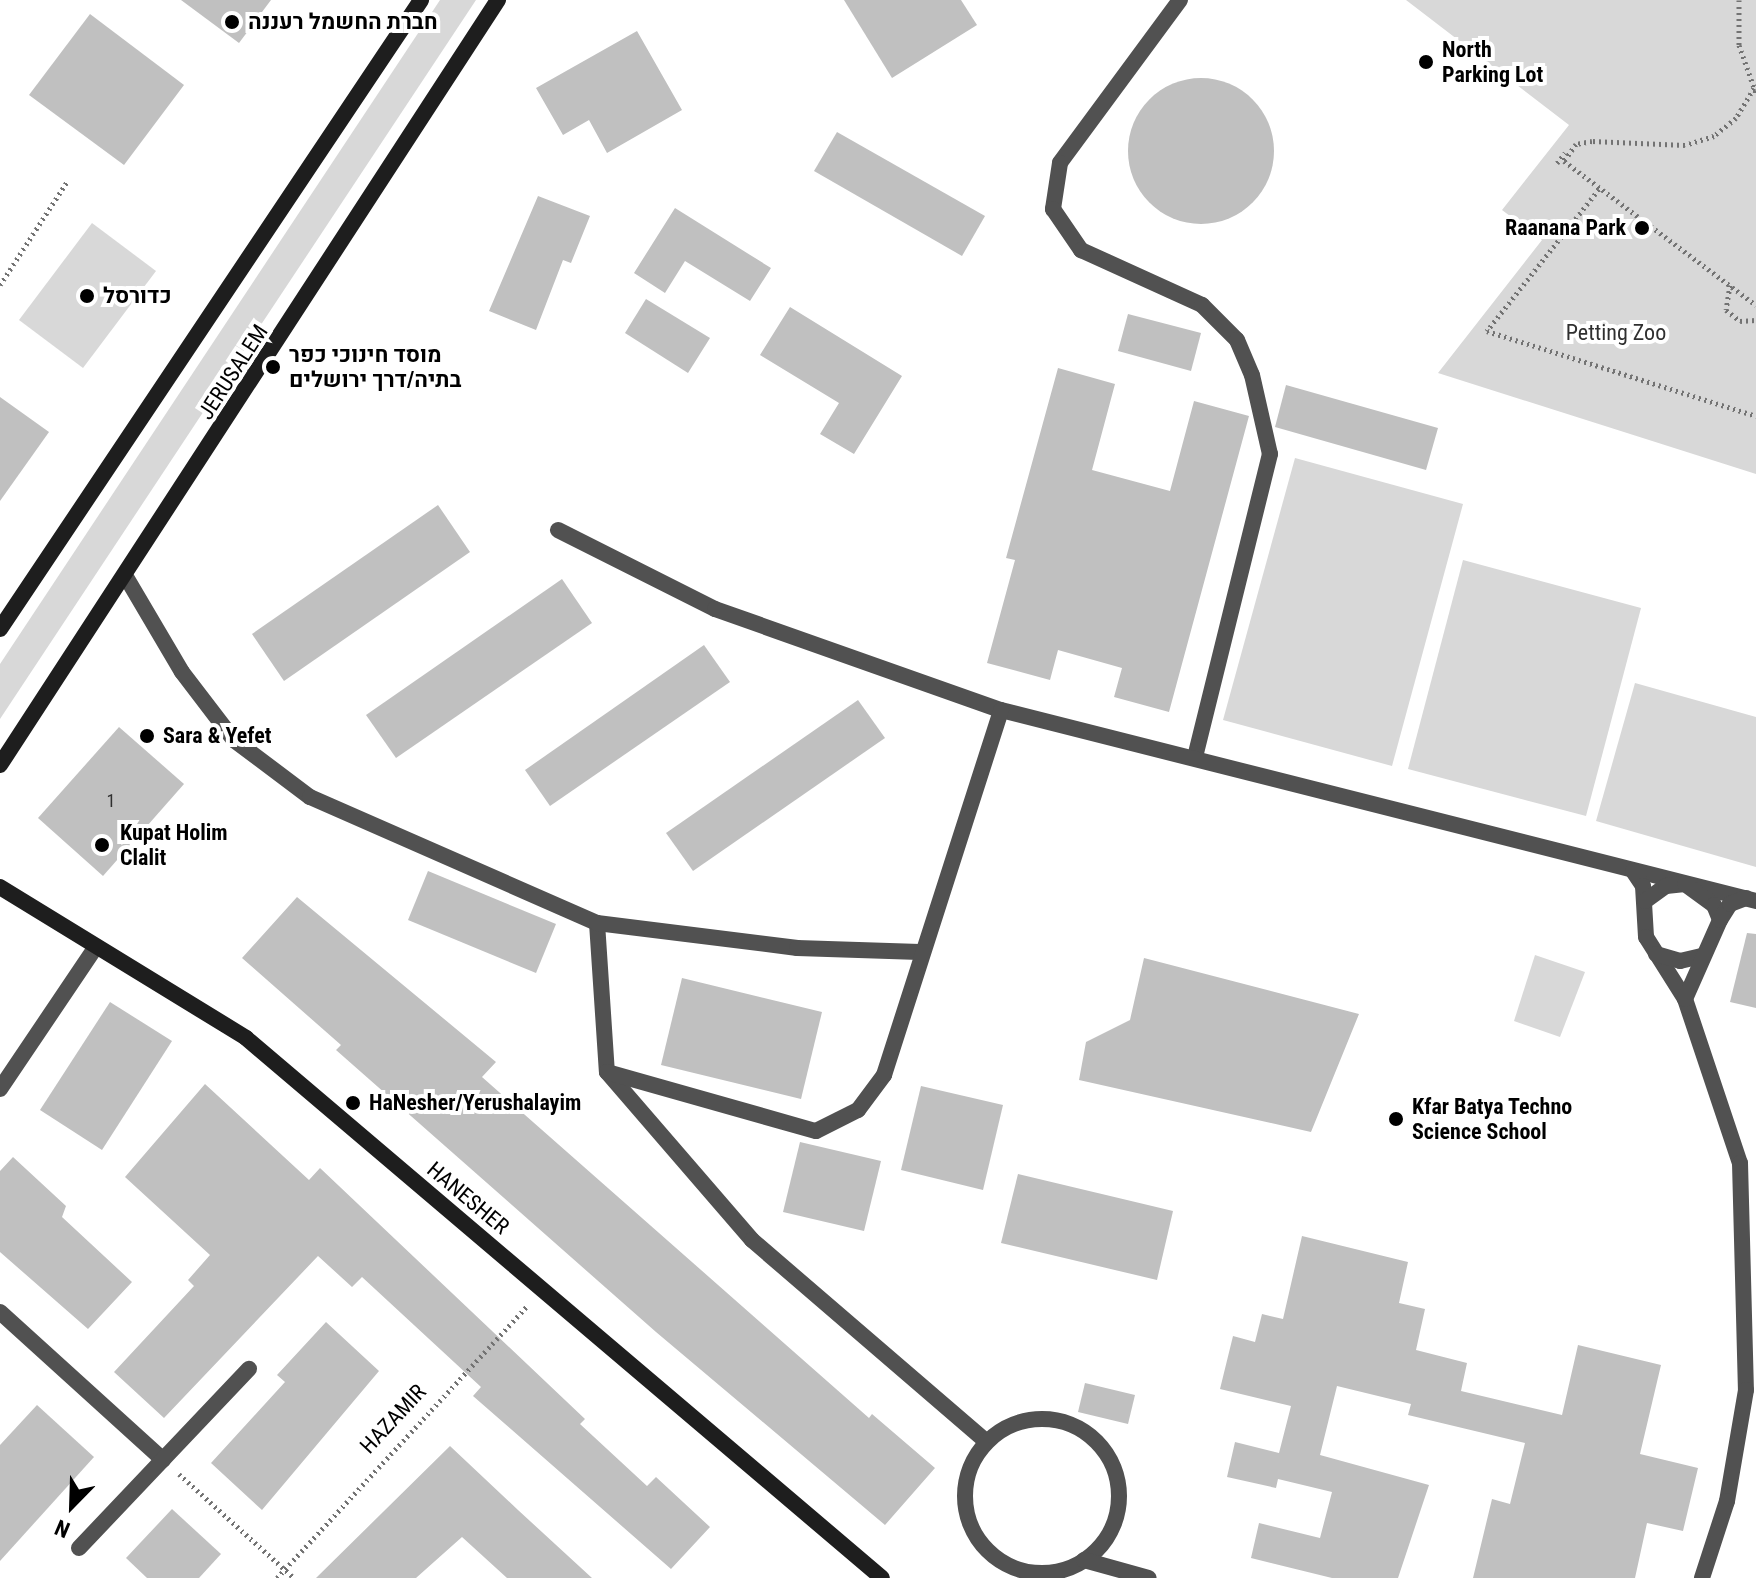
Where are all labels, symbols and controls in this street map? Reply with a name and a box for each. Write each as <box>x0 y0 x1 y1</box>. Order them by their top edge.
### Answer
place label: חברת החשמל רעננה <box>248 9 438 35</box>
marker: חברת החשמל רעננה <box>223 13 241 31</box>
place label: North Parking Lot <box>1442 36 1543 88</box>
marker: North Parking Lot <box>1417 53 1435 71</box>
place label: Raanana Park <box>1505 215 1626 241</box>
marker: Raanana Park <box>1633 219 1651 237</box>
place label: כדורסל <box>103 283 172 309</box>
marker: כדורסל <box>78 287 96 305</box>
street label: JERUSALEM <box>193 320 273 424</box>
park label: Petting Zoo <box>1566 320 1666 346</box>
place label: מוסד חינוכי כפר בתיה/דרך ירושלים <box>289 341 461 392</box>
marker: מוסד חינוכי כפר בתיה/דרך ירושלים <box>264 358 282 376</box>
place label: Sara & Yefet <box>163 723 271 749</box>
marker: Sara & Yefet <box>138 727 156 745</box>
house number: 1 <box>107 790 115 812</box>
place label: Kupat Holim Clalit <box>120 819 228 870</box>
marker: Kupat Holim Clalit <box>91 834 113 856</box>
place label: HaNesher/Yerushalayim <box>369 1090 581 1116</box>
place label: Kfar Batya Techno Science School <box>1412 1093 1573 1144</box>
marker: HaNesher/Yerushalayim <box>344 1094 362 1112</box>
marker: Kfar Batya Techno Science School <box>1387 1110 1405 1128</box>
street label: HANESHER <box>422 1156 514 1240</box>
street label: HAZAMIR <box>354 1379 432 1459</box>
north arrow <box>32 1466 112 1546</box>
text: N <box>51 1514 74 1543</box>

